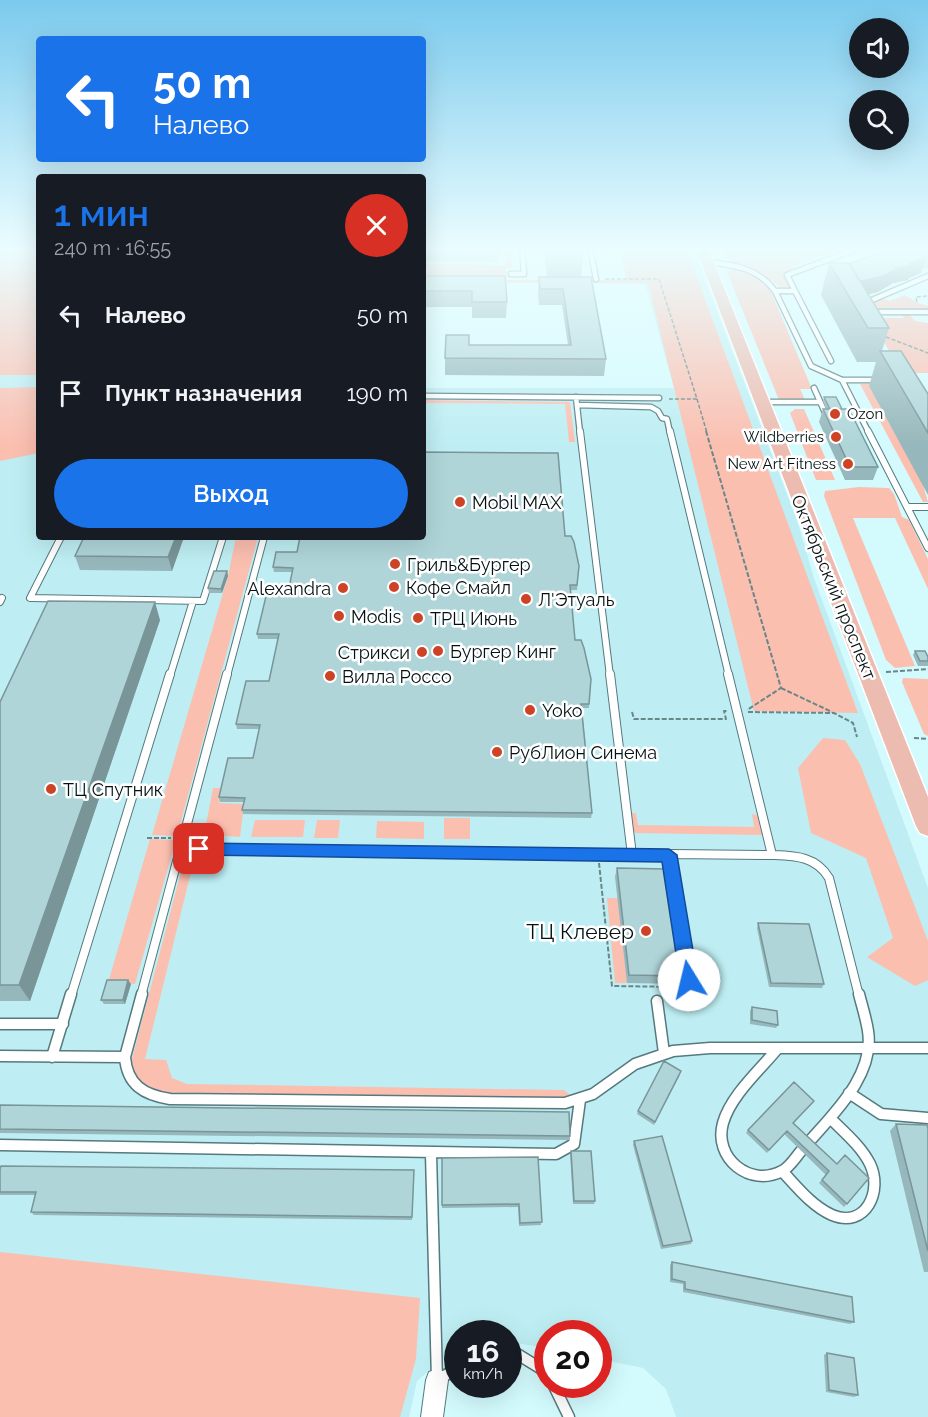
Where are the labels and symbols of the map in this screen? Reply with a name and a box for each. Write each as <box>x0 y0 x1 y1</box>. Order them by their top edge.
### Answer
place label: Ozon <box>847 405 883 423</box>
marker: Ozon <box>828 407 842 421</box>
place label: Wildberries <box>744 428 824 446</box>
marker: Wildberries <box>829 430 843 444</box>
place label: New Art Fitness <box>727 455 836 473</box>
marker: New Art Fitness <box>841 457 855 471</box>
place label: Mobil MAX <box>472 492 562 513</box>
street label: Октябрьский проспект <box>787 492 881 683</box>
marker: Mobil MAX <box>453 495 467 509</box>
place label: Гриль&Бургер <box>407 554 531 575</box>
marker: Гриль&Бургер <box>388 557 402 571</box>
place label: Кофе Смайл <box>406 577 511 598</box>
place label: Alexandra <box>247 578 331 599</box>
marker: Кофе Смайл <box>387 580 401 594</box>
marker: Alexandra <box>336 581 350 595</box>
place label: Л'Этуаль <box>538 589 615 610</box>
marker: Л'Этуаль <box>519 592 533 606</box>
place label: Modis <box>351 606 401 627</box>
place label: ТРЦ Июнь <box>430 608 517 629</box>
marker: Modis <box>332 609 346 623</box>
marker: ТРЦ Июнь <box>411 611 425 625</box>
place label: Бургер Кинг <box>450 641 556 662</box>
place label: Стрикси <box>338 642 410 663</box>
marker: Бургер Кинг <box>431 644 445 658</box>
marker: Стрикси <box>415 645 429 659</box>
place label: Вилла Россо <box>342 666 452 687</box>
marker: Вилла Россо <box>323 669 337 683</box>
place label: Yoko <box>542 700 583 721</box>
marker: Yoko <box>523 703 537 717</box>
place label: РубЛион Синема <box>509 742 657 763</box>
marker: РубЛион Синема <box>490 745 504 759</box>
place label: ТЦ Спутник <box>63 779 163 800</box>
marker: ТЦ Спутник <box>44 782 58 796</box>
pin <box>173 823 224 874</box>
place label: ТЦ Клевер <box>526 919 634 944</box>
marker: ТЦ Клевер <box>639 924 653 938</box>
position arrow <box>657 948 721 1012</box>
speed limit sign: 20 <box>534 1320 612 1398</box>

